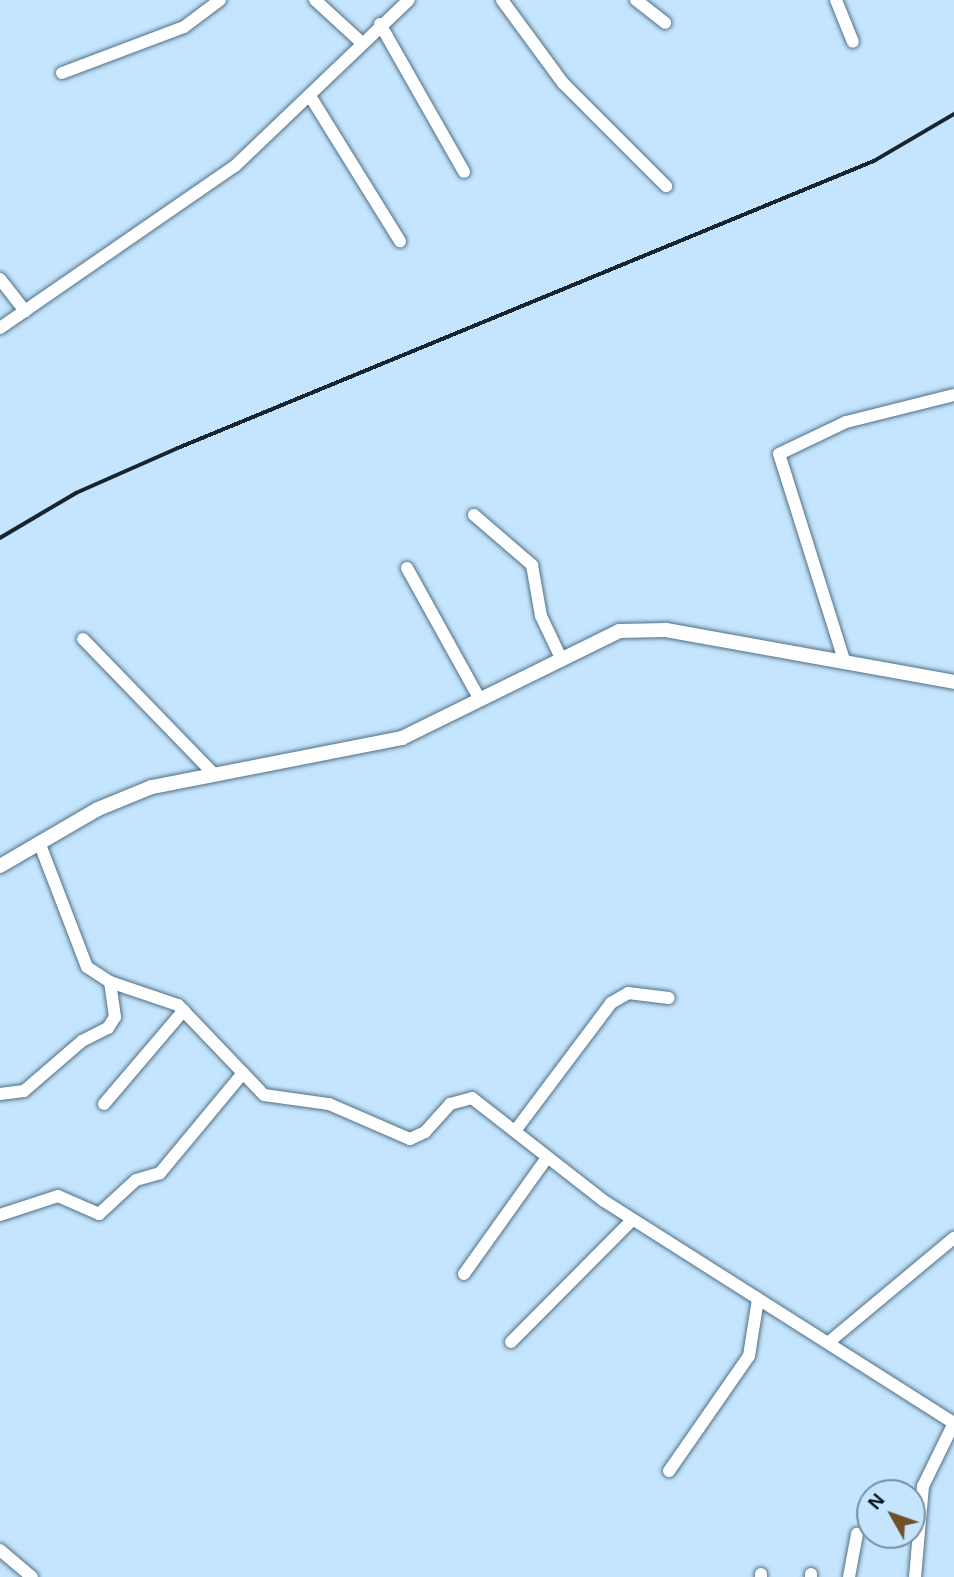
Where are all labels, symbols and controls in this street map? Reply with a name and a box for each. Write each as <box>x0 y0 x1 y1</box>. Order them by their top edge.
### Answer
north arrow <box>856 1479 926 1549</box>
text: N <box>864 1489 889 1513</box>

